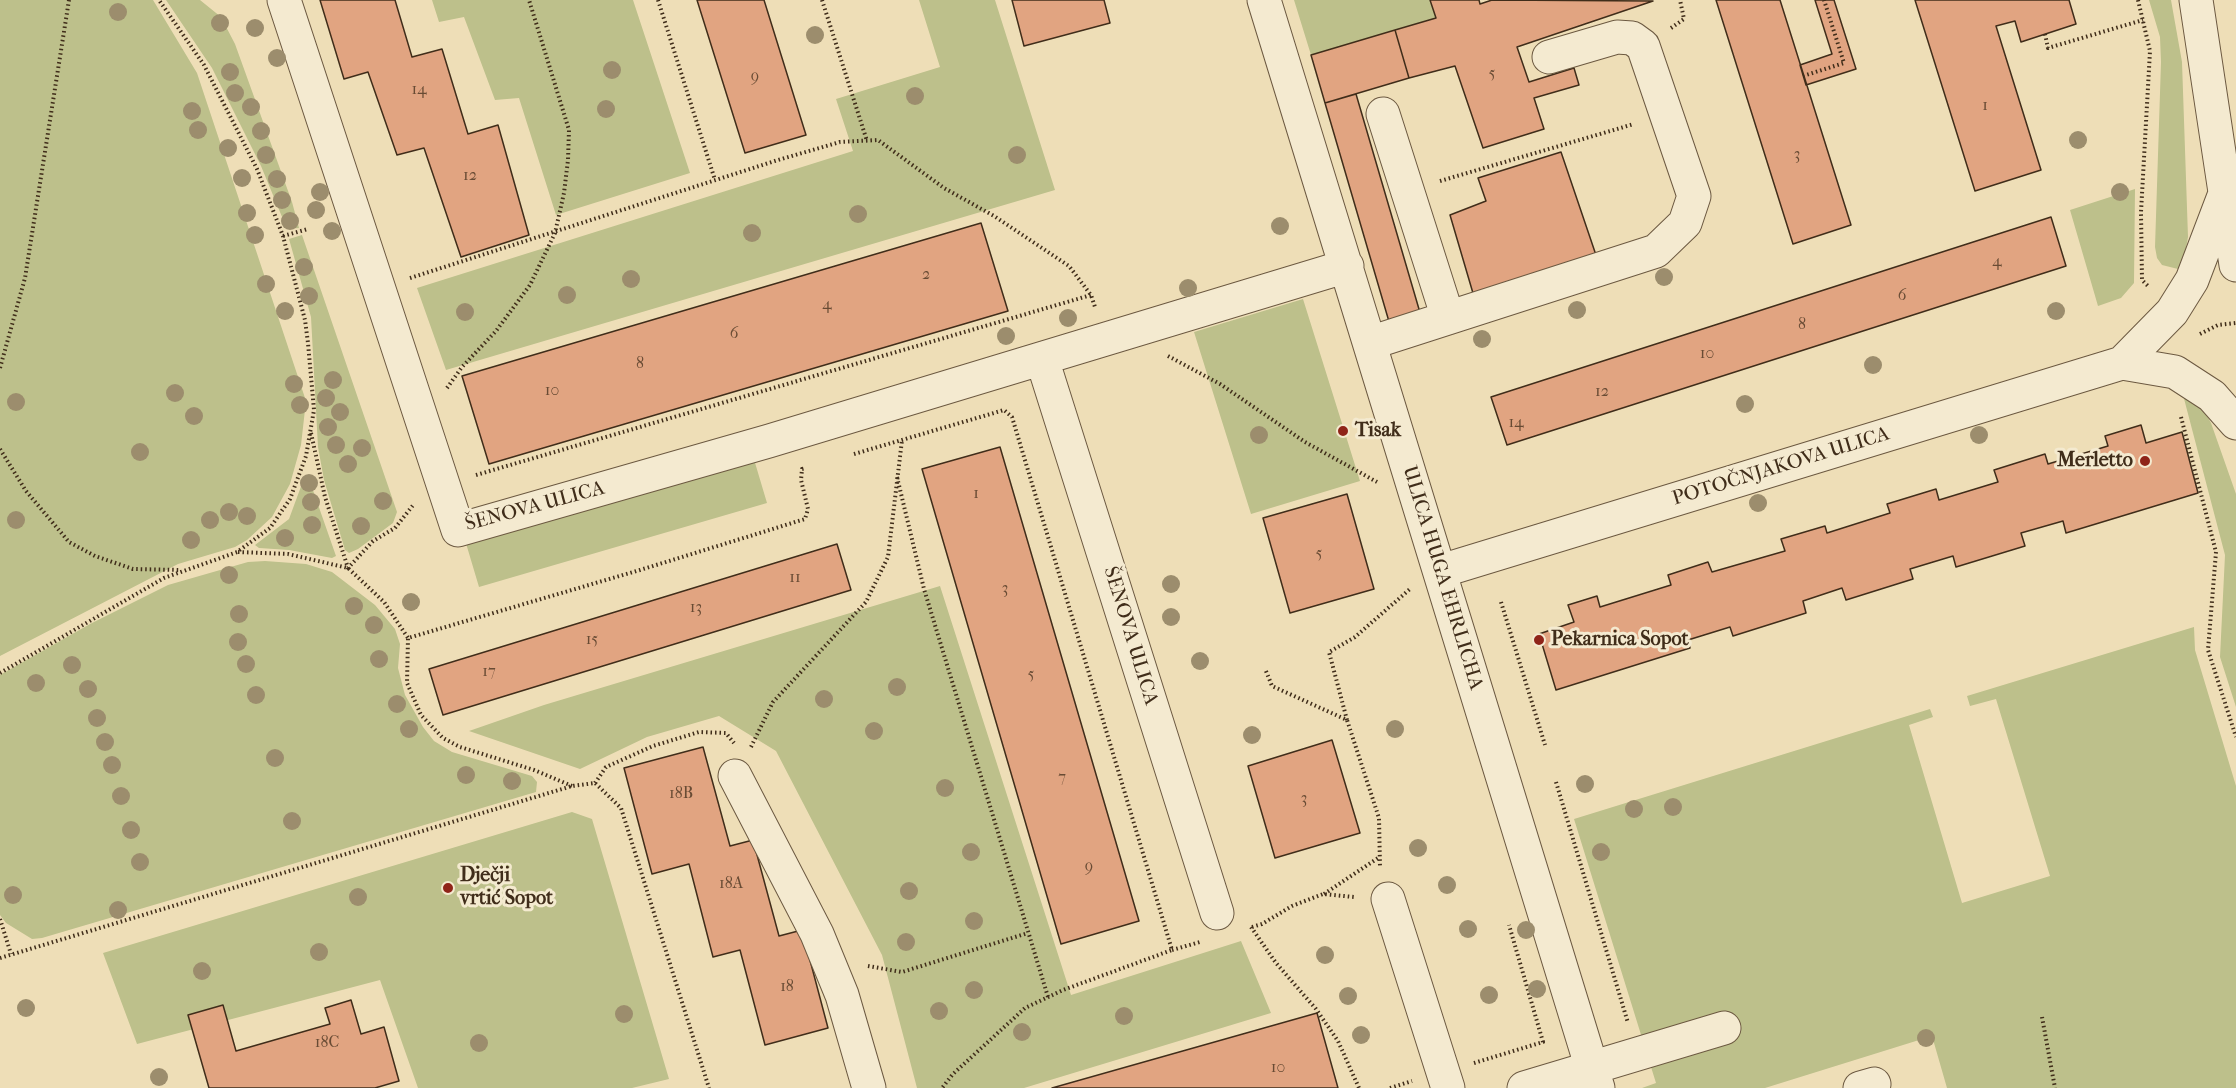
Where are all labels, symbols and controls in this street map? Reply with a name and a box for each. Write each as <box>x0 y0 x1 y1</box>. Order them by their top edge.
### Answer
house number: 5 <box>1489 64 1495 84</box>
house number: 9 <box>751 67 759 87</box>
house number: 14 <box>411 80 427 100</box>
house number: 1 <box>1982 96 1988 116</box>
house number: 3 <box>1794 145 1800 165</box>
house number: 12 <box>463 166 477 186</box>
house number: 4 <box>1992 252 2002 272</box>
house number: 2 <box>922 265 930 285</box>
house number: 6 <box>1898 286 1906 306</box>
house number: 4 <box>822 295 832 315</box>
house number: 8 <box>1798 315 1806 335</box>
house number: 6 <box>730 324 738 344</box>
house number: 10 <box>1700 344 1714 364</box>
house number: 8 <box>636 354 644 374</box>
house number: 10 <box>545 381 559 401</box>
house number: 12 <box>1595 382 1609 402</box>
house number: 14 <box>1508 413 1524 433</box>
place label: Tisak <box>1355 419 1401 443</box>
street label: POTOČNJAKOVA ULICA <box>1669 422 1893 512</box>
marker: Tisak <box>1336 424 1350 438</box>
place label: Merletto <box>2057 449 2133 473</box>
marker: Merletto <box>2138 454 2152 468</box>
street label: ULICA HUGA EHRLICHA <box>1396 463 1488 693</box>
street label: ŠENOVA ULICA <box>463 477 607 537</box>
house number: 1 <box>973 484 979 504</box>
house number: 5 <box>1316 544 1322 564</box>
street label: ŠENOVA ULICA <box>1098 564 1162 708</box>
house number: 11 <box>789 568 801 588</box>
house number: 3 <box>1002 579 1008 599</box>
house number: 13 <box>690 598 702 618</box>
place label: Pekarnica Sopot <box>1551 628 1689 652</box>
house number: 15 <box>586 630 598 650</box>
marker: Pekarnica Sopot <box>1532 633 1546 647</box>
house number: 17 <box>482 662 496 682</box>
house number: 5 <box>1028 665 1034 685</box>
house number: 7 <box>1058 768 1066 788</box>
house number: 18B <box>669 784 693 804</box>
house number: 3 <box>1301 789 1307 809</box>
house number: 9 <box>1085 857 1093 877</box>
place label: Dječji vrtić Sopot <box>460 864 553 911</box>
house number: 18A <box>719 874 743 894</box>
marker: Dječji vrtić Sopot <box>441 881 455 895</box>
house number: 18 <box>780 977 794 997</box>
house number: 18C <box>315 1033 339 1053</box>
house number: 10 <box>1271 1058 1285 1078</box>

